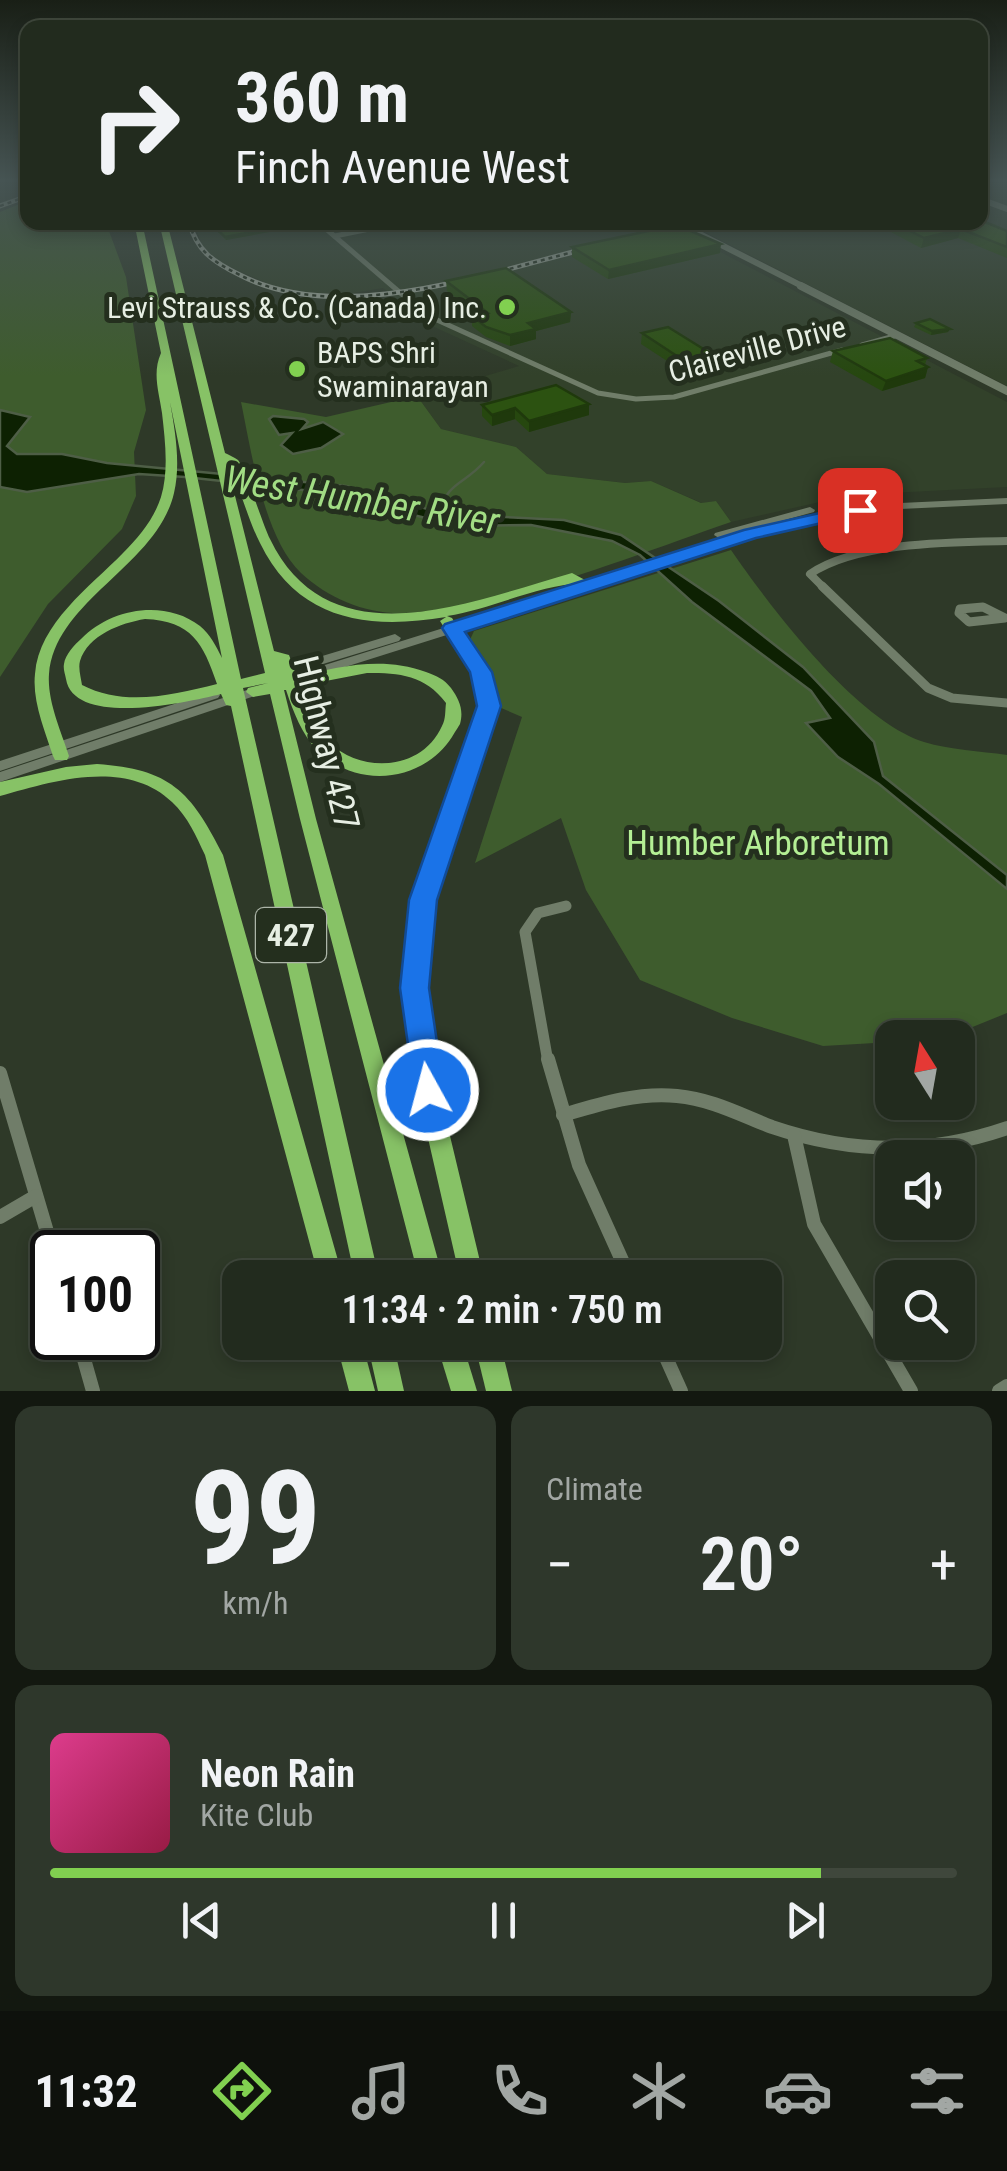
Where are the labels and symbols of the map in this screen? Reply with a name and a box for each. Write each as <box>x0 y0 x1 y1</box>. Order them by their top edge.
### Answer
place label: Levi Strauss & Co. (Canada) Inc. <box>107 290 487 325</box>
marker: Levi Strauss & Co. (Canada) Inc. <box>496 296 518 318</box>
street label: Claireville Drive <box>664 309 850 389</box>
place label: BAPS Shri Swaminarayan <box>317 335 489 404</box>
marker: BAPS Shri Swaminarayan <box>286 358 308 380</box>
water label: West Humber River <box>222 457 503 544</box>
pin <box>818 468 903 553</box>
street label: Highway 427 <box>285 652 367 834</box>
park label: Humber Arboretum <box>626 823 890 864</box>
road number: 427 <box>256 908 326 962</box>
north arrow <box>875 1020 975 1120</box>
position arrow <box>376 1038 480 1142</box>
speed limit sign: 100 <box>30 1230 160 1360</box>

